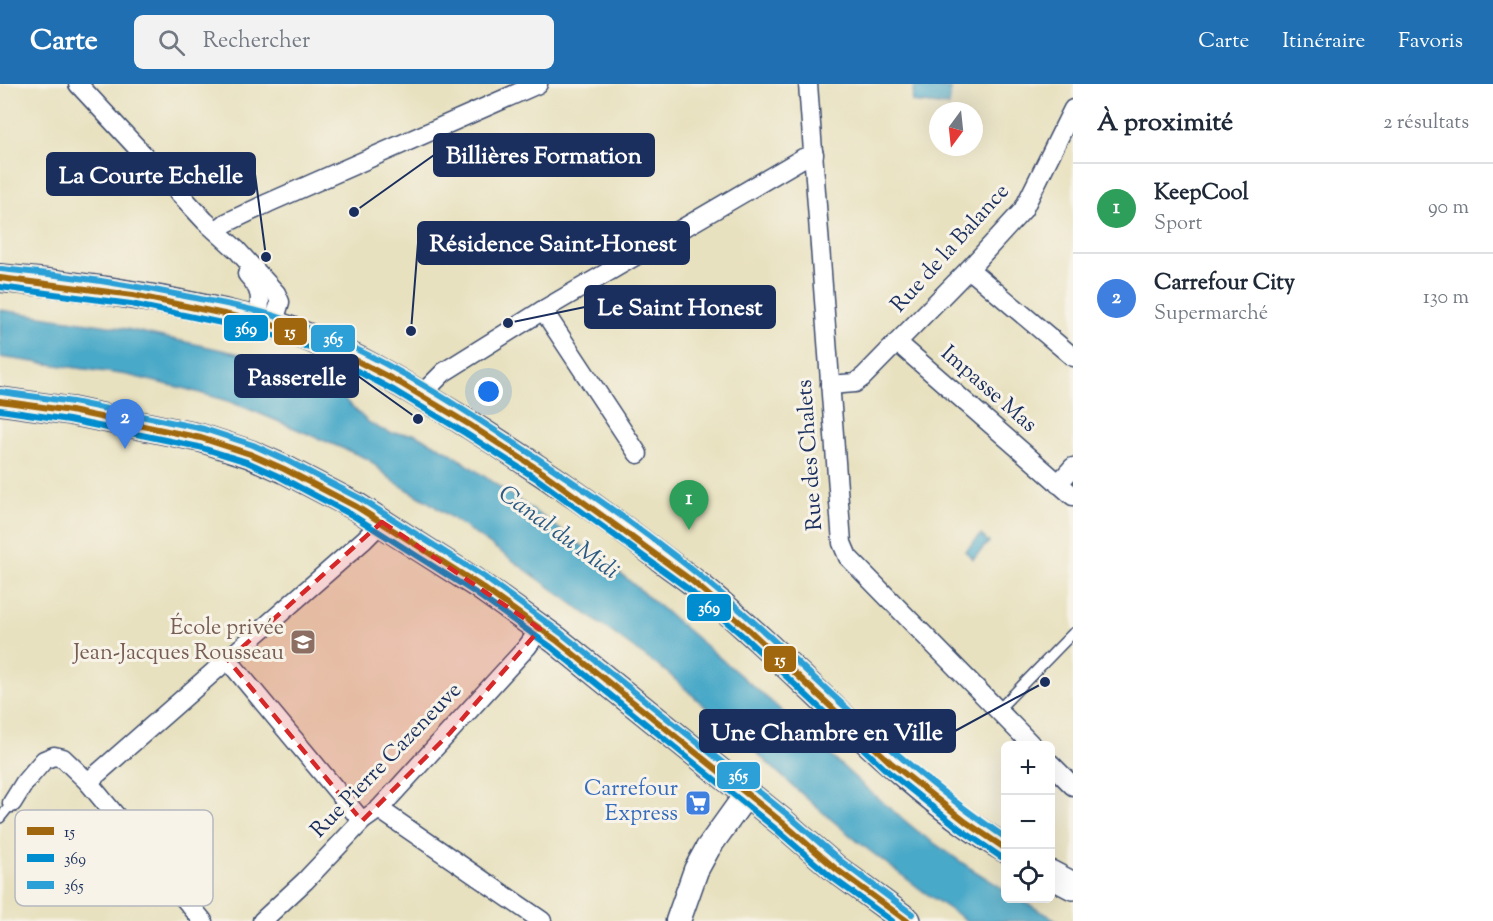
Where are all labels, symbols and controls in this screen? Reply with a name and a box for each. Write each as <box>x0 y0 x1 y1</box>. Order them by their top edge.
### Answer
search box <box>134 15 554 69</box>
text: Carte <box>30 22 98 62</box>
icon: search <box>155 26 188 59</box>
text: Rechercher <box>203 26 310 58</box>
text: Carte <box>1198 27 1249 57</box>
text: Itinéraire <box>1282 27 1365 57</box>
text: Favoris <box>1398 27 1463 57</box>
north arrow <box>929 102 983 156</box>
text: À proximité <box>1097 105 1233 142</box>
text: 2 résultats <box>1383 109 1469 138</box>
callout: Billières Formation <box>434 134 654 176</box>
text: Billières Formation <box>446 140 643 174</box>
callout: La Courte Echelle <box>47 153 255 195</box>
text: La Courte Echelle <box>59 160 243 194</box>
street label: Rue de la Balance <box>884 177 1018 321</box>
text: KeepCool <box>1154 178 1249 210</box>
text: 1 <box>1113 194 1120 223</box>
text: 90 m <box>1428 194 1469 223</box>
text: Sport <box>1154 210 1202 239</box>
callout: Résidence Saint-Honest <box>418 222 689 264</box>
text: Résidence Saint-Honest <box>430 228 677 262</box>
text: Carrefour City <box>1154 268 1295 300</box>
text: 2 <box>1112 284 1121 313</box>
text: 130 m <box>1423 284 1469 313</box>
callout: Le Saint Honest <box>585 286 775 328</box>
text: Le Saint Honest <box>597 292 763 326</box>
text: Supermarché <box>1154 300 1268 329</box>
line badge: 369 <box>223 314 269 342</box>
line badge: 15 <box>273 317 308 346</box>
text: 369 <box>235 319 257 342</box>
text: 15 <box>285 322 296 345</box>
line badge: 365 <box>310 324 356 353</box>
text: 365 <box>323 329 343 352</box>
street label: Impasse Mas <box>933 339 1043 441</box>
callout: Passerelle <box>235 355 358 397</box>
text: Passerelle <box>248 362 346 396</box>
your location <box>474 377 503 406</box>
street label: Rue des Chalets <box>790 378 832 532</box>
pin: 2 <box>106 400 144 449</box>
water label: Canal du Midi <box>491 478 625 588</box>
pin: 1 <box>670 480 708 530</box>
line badge: 369 <box>686 593 732 622</box>
text: 369 <box>698 598 720 621</box>
place label: École privée Jean-Jacques Rousseau <box>72 612 284 670</box>
school or university icon: École privée Jean-Jacques Rousseau <box>288 627 318 657</box>
line badge: 15 <box>763 645 797 673</box>
text: 15 <box>775 650 786 673</box>
street label: Rue Pierre Cazeneuve <box>304 676 470 846</box>
callout: Une Chambre en Ville <box>700 710 955 752</box>
text: Une Chambre en Ville <box>711 717 943 751</box>
map controls <box>1001 741 1055 903</box>
button: + <box>1001 741 1055 795</box>
line badge: 365 <box>716 761 761 790</box>
text: 365 <box>728 766 748 789</box>
place label: Carrefour Express <box>584 774 678 831</box>
supermarket icon: Carrefour Express <box>683 788 713 818</box>
button: − <box>1001 795 1055 849</box>
legend <box>15 810 213 906</box>
text: 15 <box>64 822 75 845</box>
text: 369 <box>64 849 86 872</box>
button: locate <box>1001 849 1055 903</box>
text: 365 <box>64 876 84 899</box>

